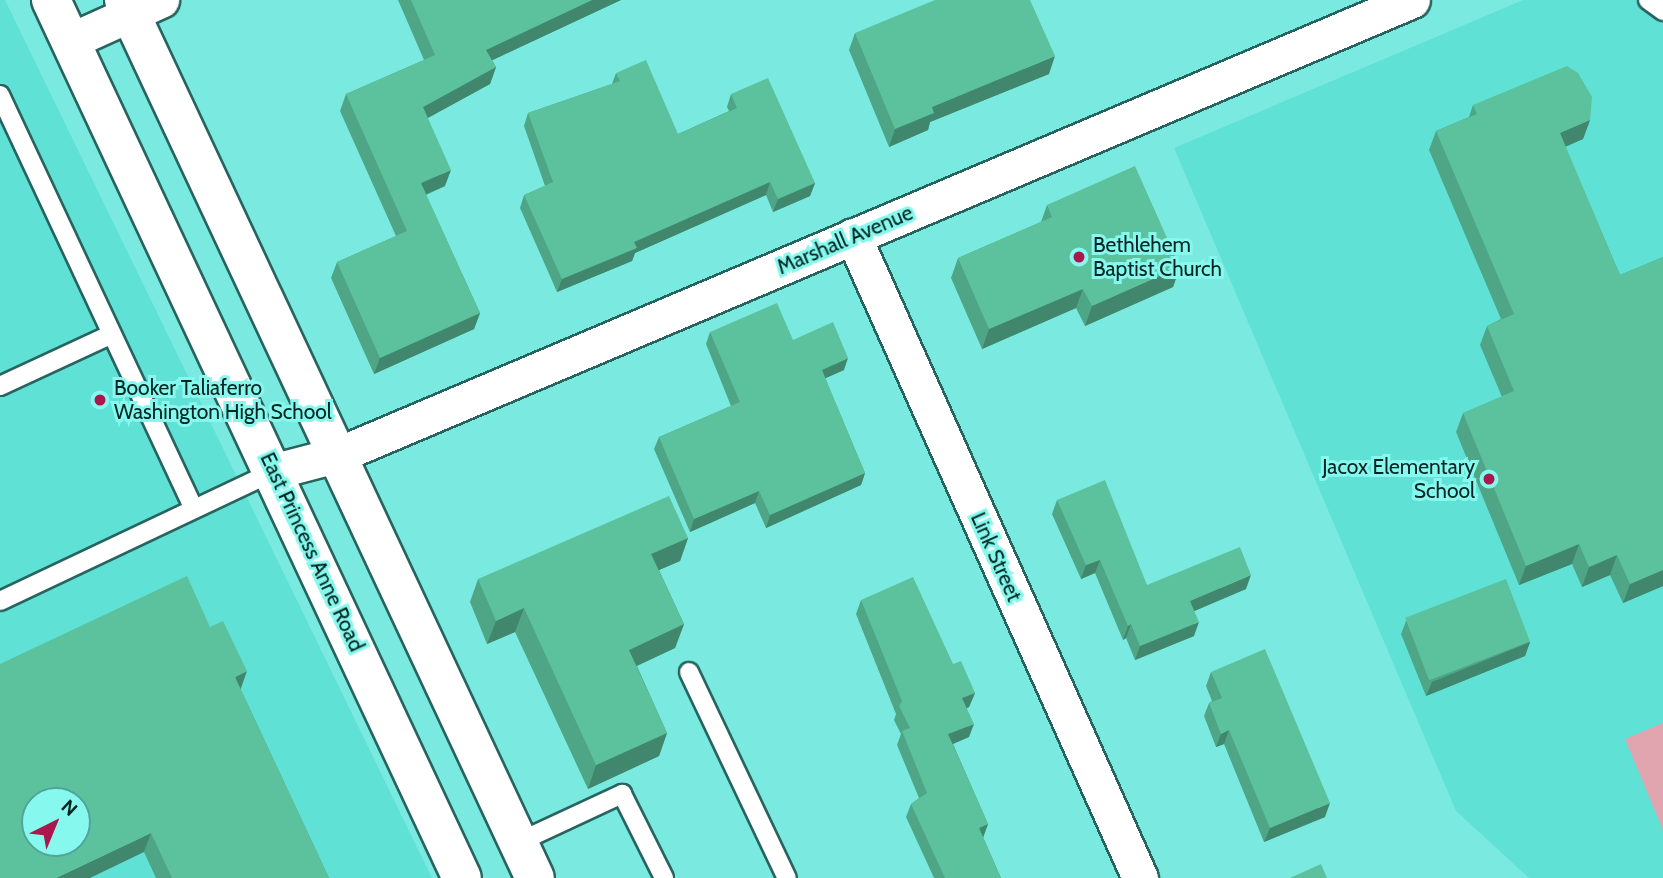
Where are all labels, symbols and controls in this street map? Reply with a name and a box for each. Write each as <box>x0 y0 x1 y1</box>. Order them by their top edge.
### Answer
street label: Marshall Avenue <box>773 200 917 280</box>
place label: Bethlehem Baptist Church <box>1093 232 1222 282</box>
marker: Bethlehem Baptist Church <box>1071 249 1087 265</box>
place label: Booker Taliaferro Washington High School <box>114 375 332 425</box>
marker: Booker Taliaferro Washington High School <box>92 392 108 408</box>
street label: East Princess Anne Road <box>255 449 369 655</box>
place label: Jacox Elementary School <box>1322 454 1475 504</box>
marker: Jacox Elementary School <box>1481 471 1497 487</box>
street label: Link Street <box>965 509 1027 605</box>
north arrow <box>21 787 91 857</box>
text: N <box>57 795 82 821</box>

